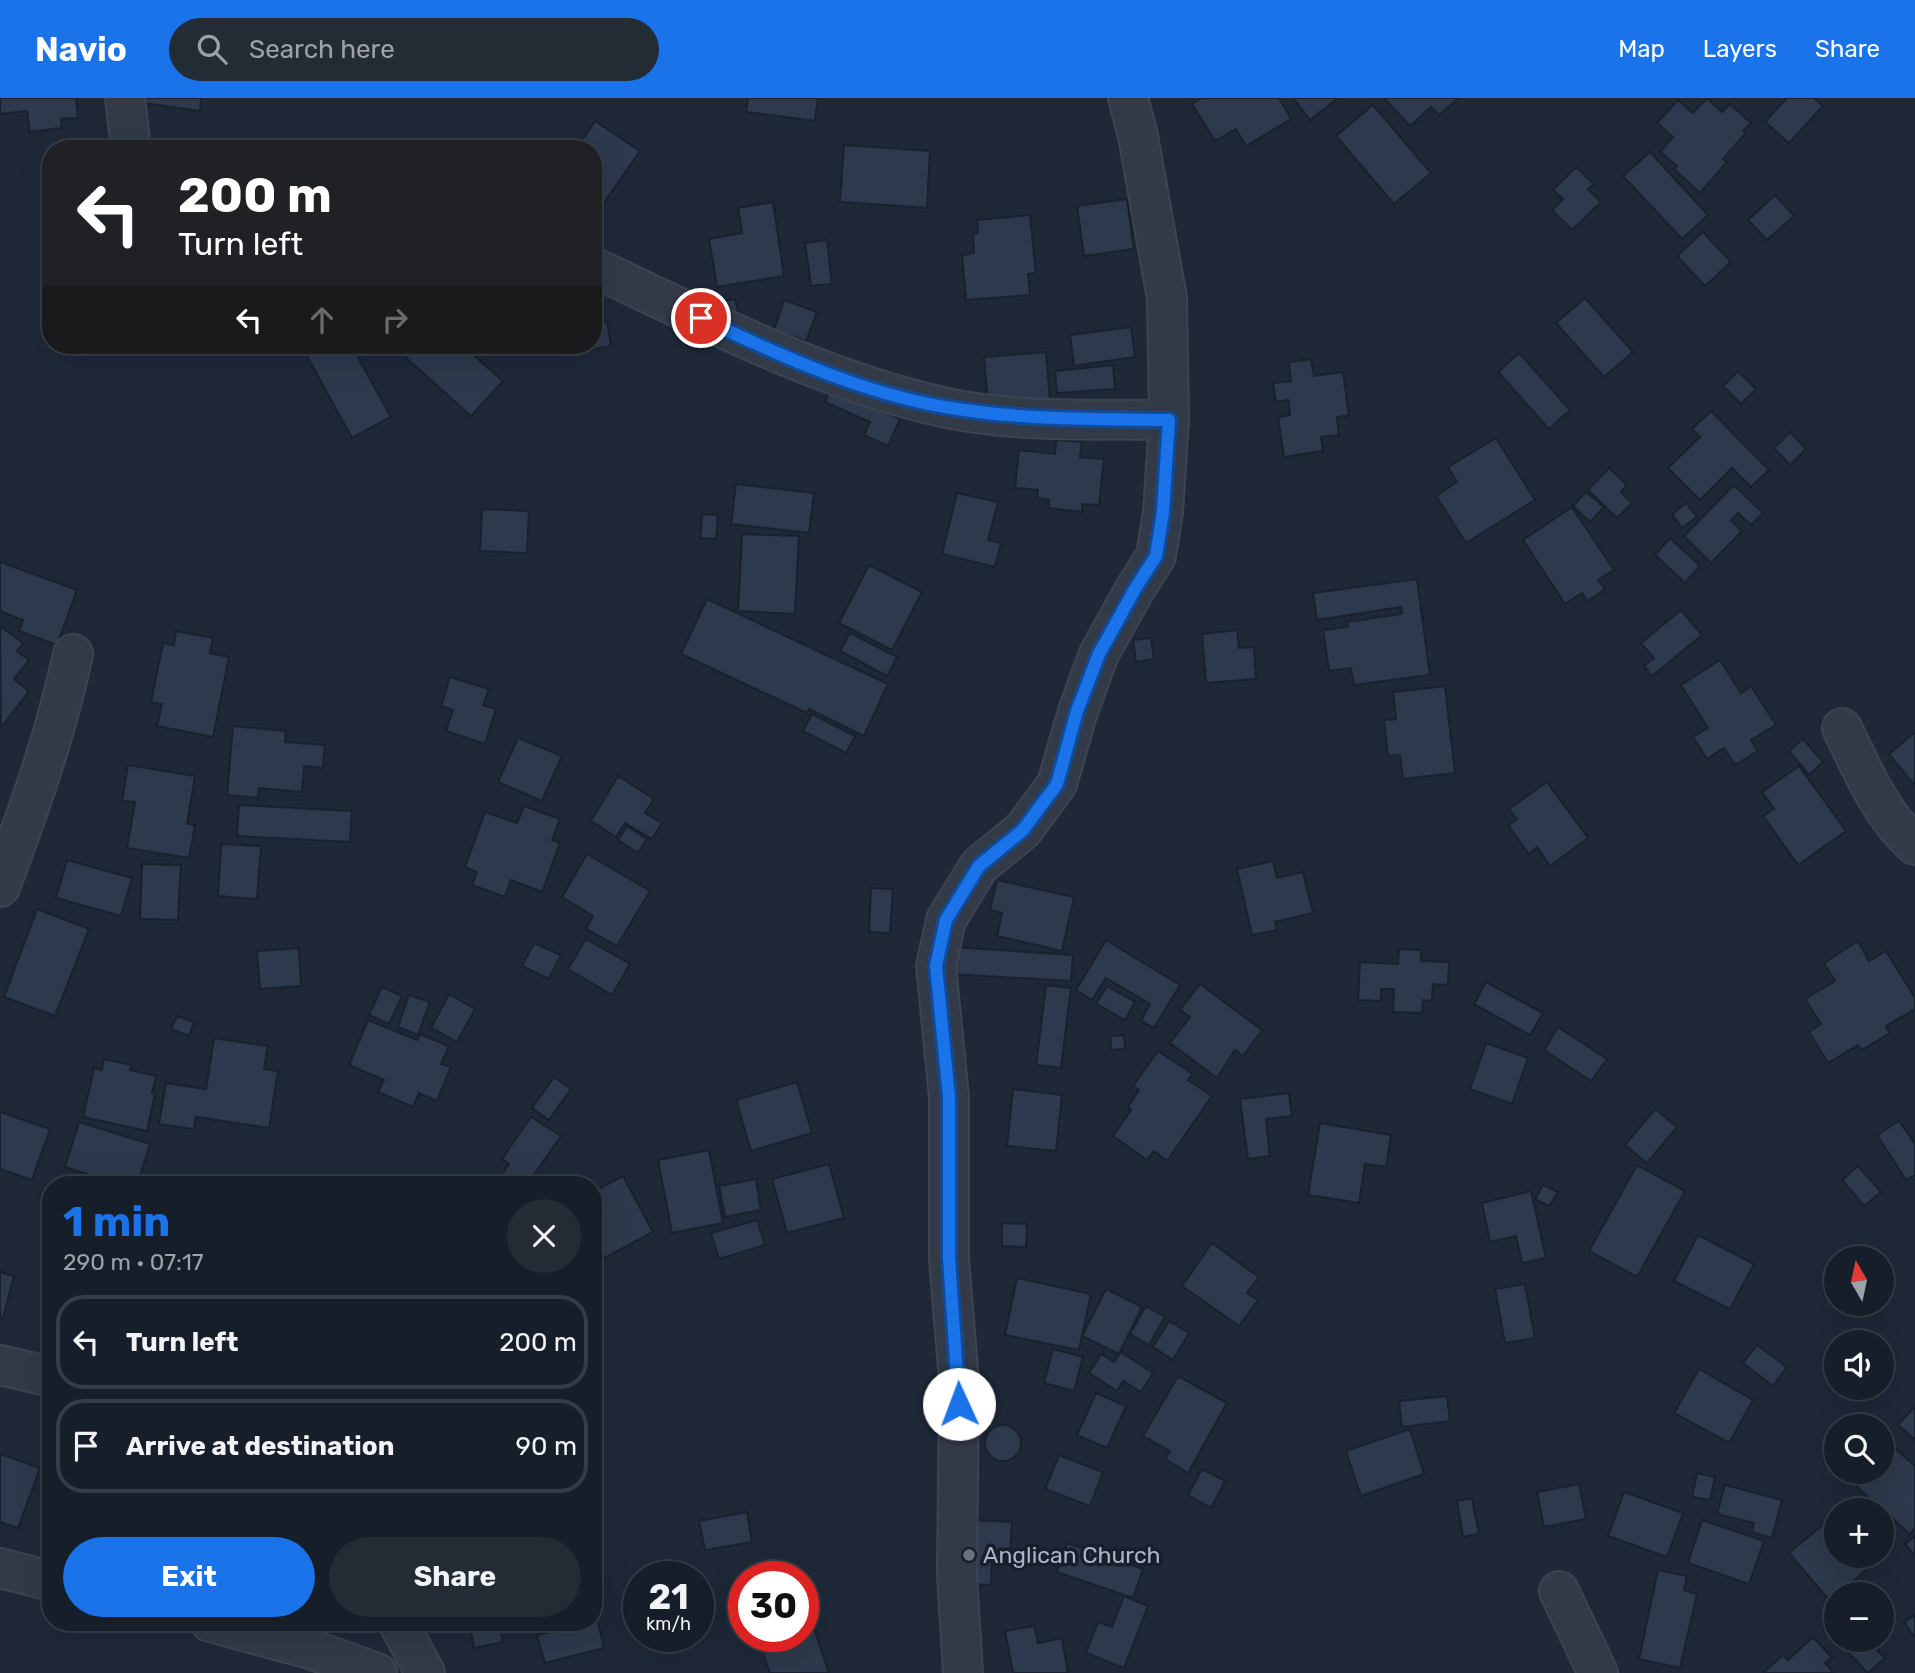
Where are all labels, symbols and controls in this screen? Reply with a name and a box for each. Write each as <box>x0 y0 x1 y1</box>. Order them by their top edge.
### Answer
search box <box>169 18 659 81</box>
text: Navio <box>35 30 127 69</box>
icon: search <box>193 30 231 68</box>
text: Search here <box>249 34 395 65</box>
text: Map <box>1618 35 1665 63</box>
text: Layers <box>1703 35 1777 63</box>
text: Share <box>1815 35 1880 63</box>
text: 200 m <box>178 166 332 224</box>
icon: left <box>63 168 154 259</box>
text: Turn left <box>178 225 303 263</box>
pin <box>671 288 731 348</box>
icon: arrive <box>682 299 720 337</box>
icon: left <box>230 301 268 339</box>
icon: ahead <box>303 301 341 339</box>
icon: right <box>376 301 414 339</box>
text: 1 min <box>63 1197 170 1247</box>
button: close <box>507 1199 581 1273</box>
north arrow <box>1824 1246 1894 1316</box>
map controls <box>1824 1246 1894 1652</box>
text: 290 m · 07:17 <box>63 1248 204 1276</box>
icon: left <box>67 1323 105 1361</box>
text: Turn left <box>126 1327 238 1358</box>
text: 200 m <box>499 1327 577 1358</box>
button: sound <box>1824 1330 1894 1400</box>
position arrow <box>922 1367 996 1441</box>
button: search <box>1824 1414 1894 1484</box>
icon: arrive <box>67 1427 105 1465</box>
text: Arrive at destination <box>126 1431 394 1462</box>
text: 90 m <box>516 1431 577 1462</box>
button: + <box>1824 1498 1894 1568</box>
button: Exit <box>63 1537 315 1617</box>
button: Share <box>329 1537 581 1617</box>
place label: Anglican Church <box>983 1541 1161 1569</box>
marker: Anglican Church <box>961 1547 977 1563</box>
speed limit sign: 30 <box>728 1561 819 1652</box>
text: 21 <box>648 1576 689 1618</box>
button: − <box>1824 1582 1894 1652</box>
text: km/h <box>646 1613 691 1635</box>

